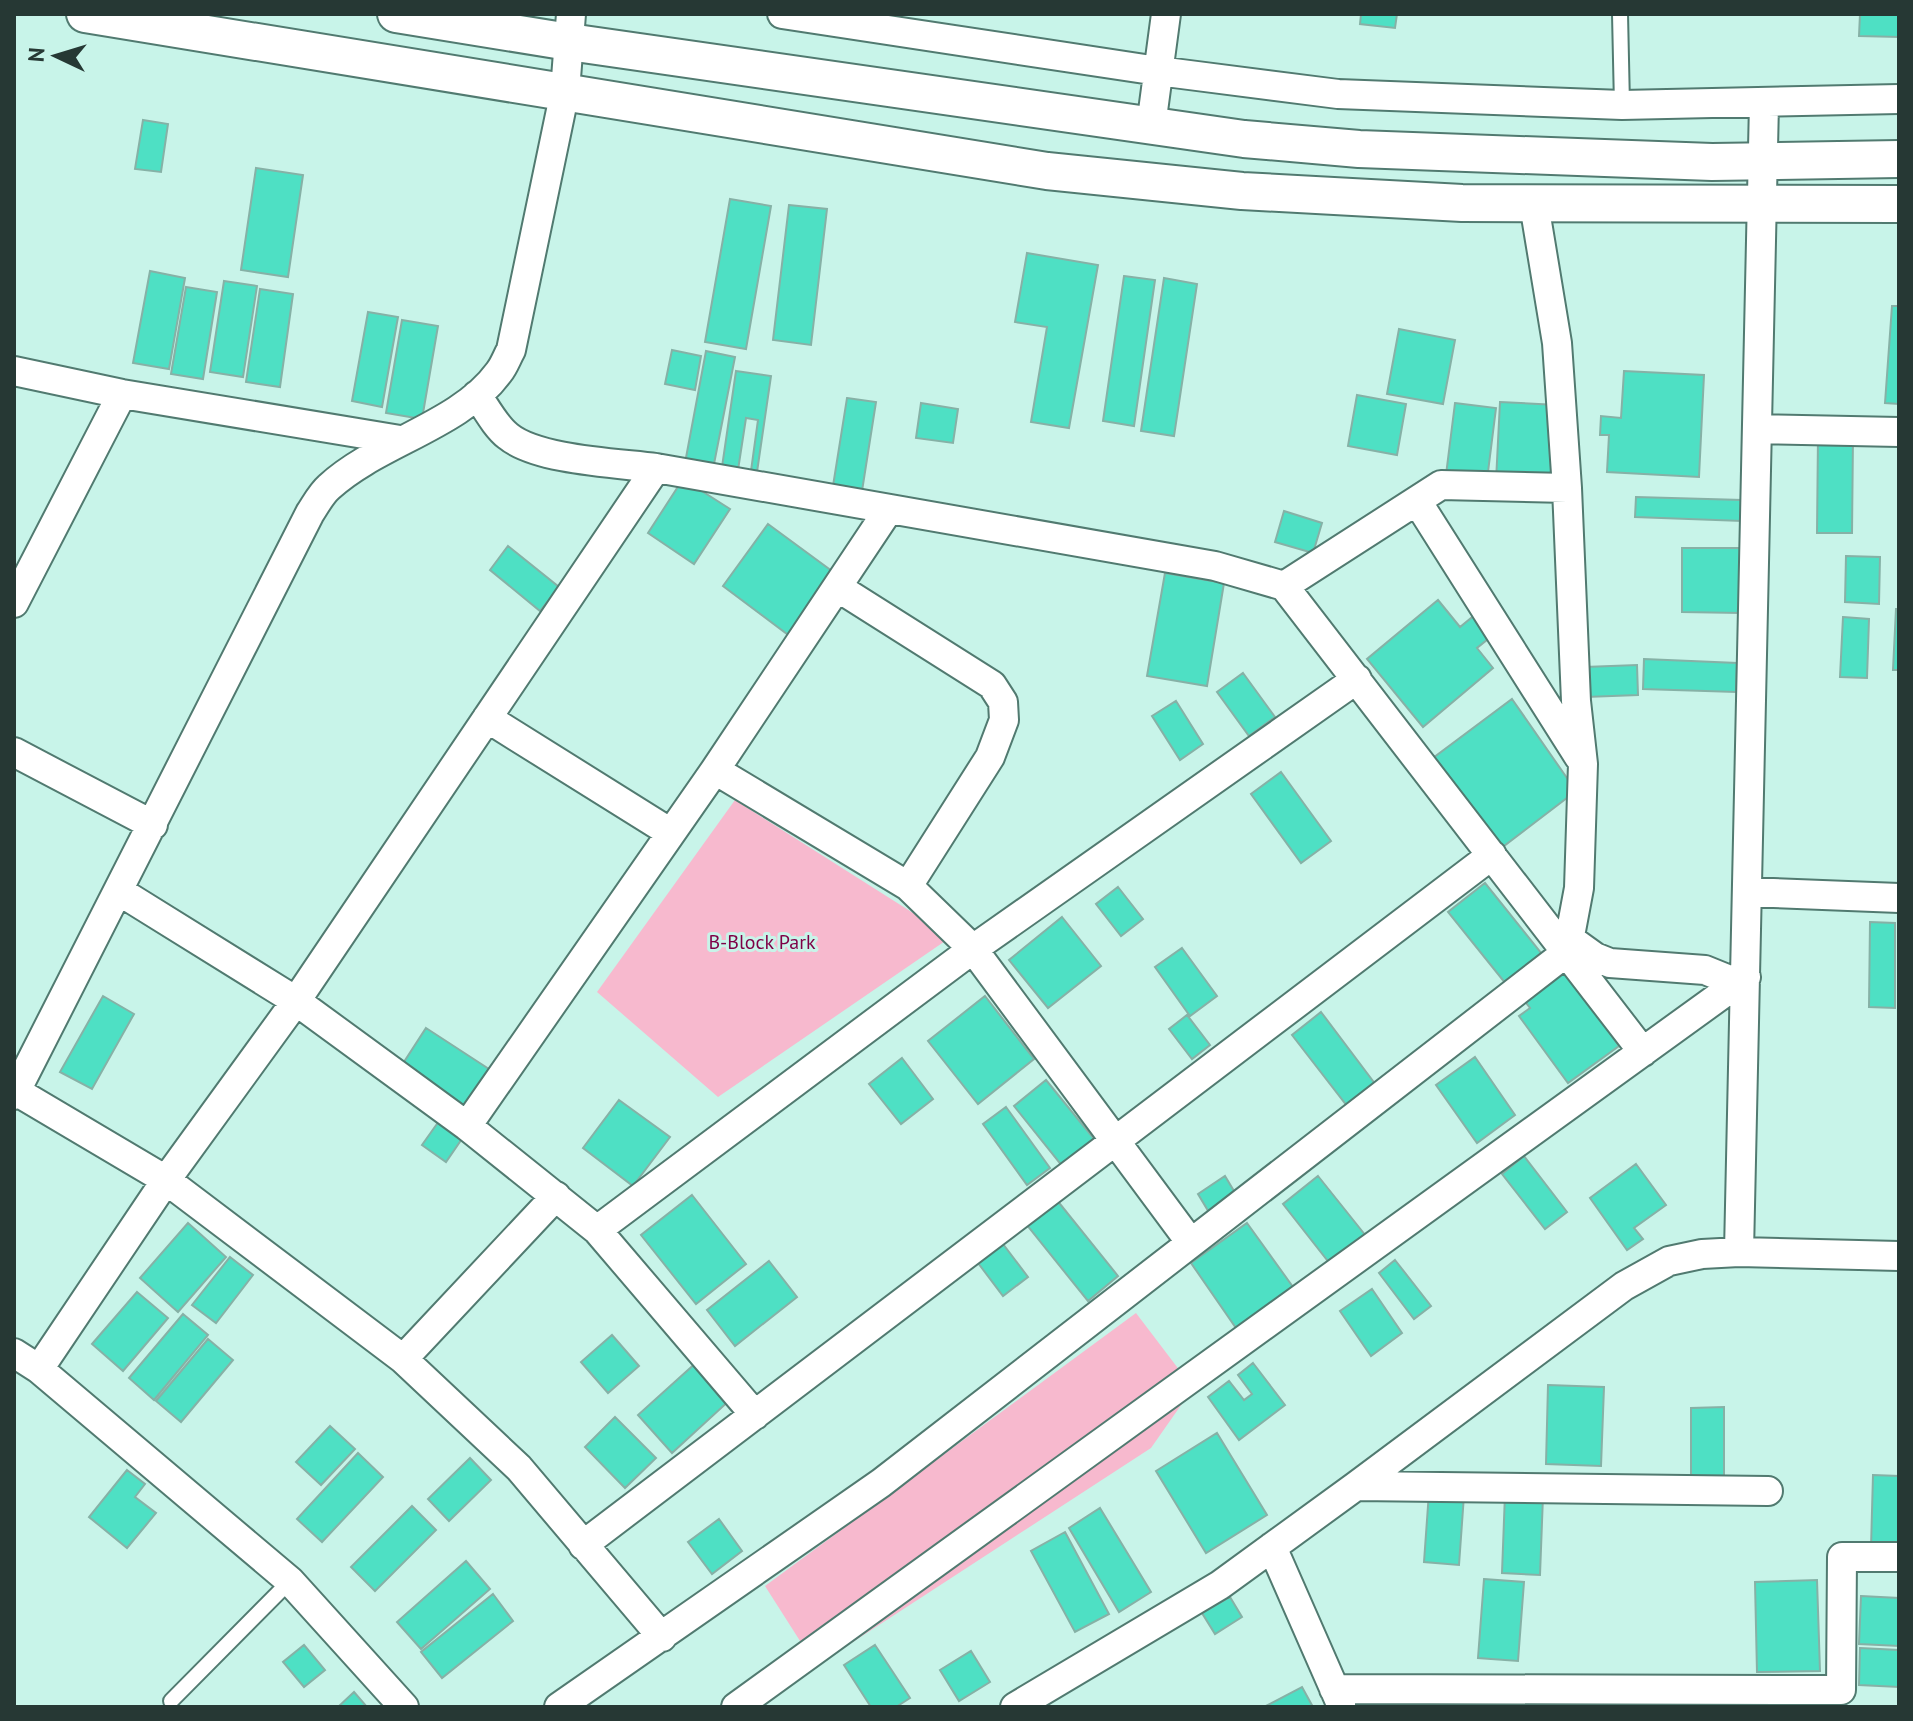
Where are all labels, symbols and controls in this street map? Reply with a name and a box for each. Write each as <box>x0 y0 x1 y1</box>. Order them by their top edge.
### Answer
north arrow <box>16 16 96 96</box>
text: N <box>22 46 51 63</box>
park label: B-Block Park <box>708 929 816 955</box>

